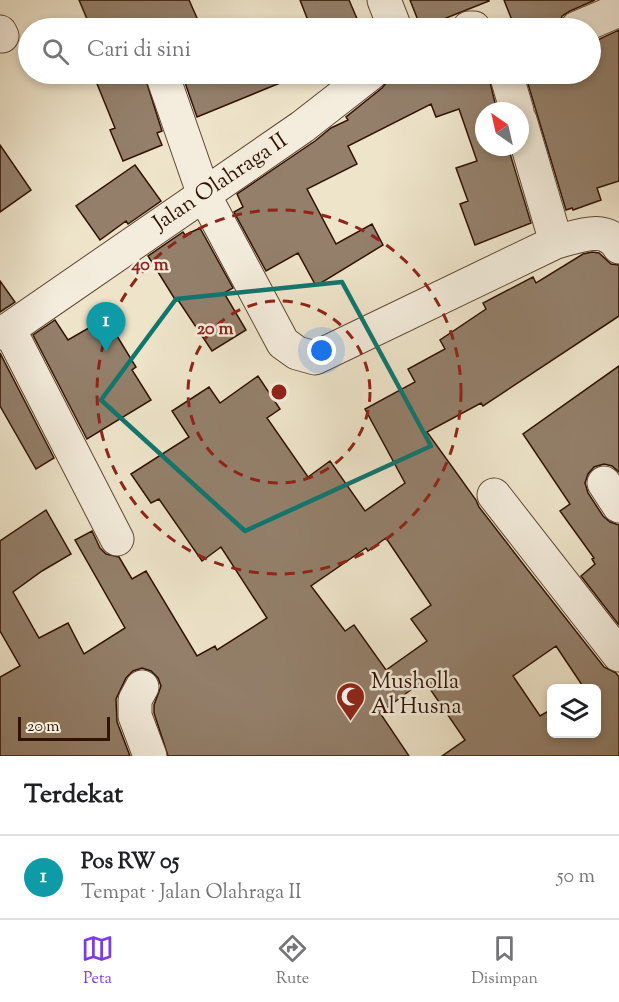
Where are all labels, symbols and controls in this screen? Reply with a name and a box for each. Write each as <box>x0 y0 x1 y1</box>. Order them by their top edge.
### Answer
search box <box>18 18 601 84</box>
icon: search <box>39 35 72 68</box>
text: Cari di sini <box>87 35 191 67</box>
north arrow <box>475 102 529 156</box>
street label: Jalan Olahraga II <box>146 126 295 241</box>
text: 40 m <box>130 253 169 279</box>
pin: 1 <box>86 302 126 352</box>
text: 20 m <box>197 317 233 343</box>
your location <box>307 336 336 365</box>
centre of rings <box>269 382 289 402</box>
place label: Musholla Al Husna <box>371 667 462 724</box>
mosque icon: Musholla Al Husna <box>334 680 366 722</box>
map controls <box>547 684 601 738</box>
button: layers <box>547 684 601 738</box>
scale bar <box>18 714 110 742</box>
text: 20 m <box>27 716 60 739</box>
text: Terdekat <box>24 777 123 814</box>
text: Pos RW 05 <box>81 847 179 879</box>
text: 1 <box>40 863 47 892</box>
text: 50 m <box>557 863 595 892</box>
text: Tempat · Jalan Olahraga II <box>81 879 302 908</box>
tab: Peta <box>81 932 114 991</box>
tab: Rute <box>276 932 309 991</box>
tab: Disimpan <box>471 932 538 991</box>

